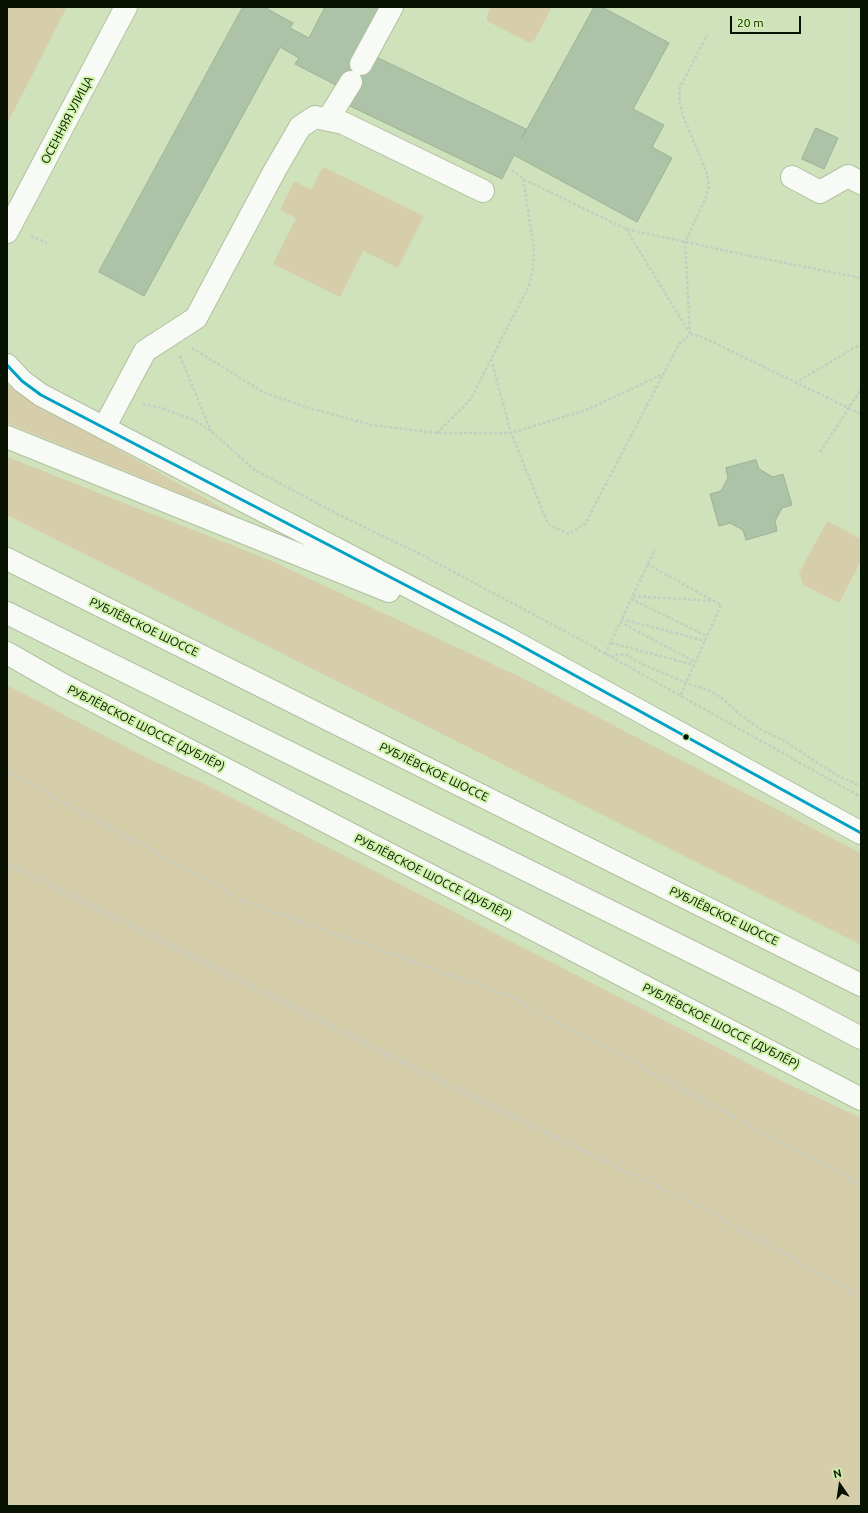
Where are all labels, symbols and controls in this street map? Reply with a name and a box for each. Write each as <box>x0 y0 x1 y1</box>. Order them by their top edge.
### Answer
scale bar <box>732 8 803 34</box>
text: 20 m <box>737 16 764 29</box>
street label: ОСЕННЯЯ УЛИЦА <box>38 74 96 166</box>
street label: РУБЛЁВСКОЕ ШОССЕ <box>87 594 201 660</box>
street label: РУБЛЁВСКОЕ ШОССЕ (ДУБЛЁР) <box>65 682 227 774</box>
unlabelled marker <box>681 732 691 742</box>
street label: РУБЛЁВСКОЕ ШОССЕ <box>377 739 491 805</box>
street label: РУБЛЁВСКОЕ ШОССЕ (ДУБЛЁР) <box>352 831 514 923</box>
street label: РУБЛЁВСКОЕ ШОССЕ <box>667 883 781 949</box>
street label: РУБЛЁВСКОЕ ШОССЕ (ДУБЛЁР) <box>640 980 802 1072</box>
north arrow <box>820 1465 860 1505</box>
text: N <box>832 1467 843 1480</box>

